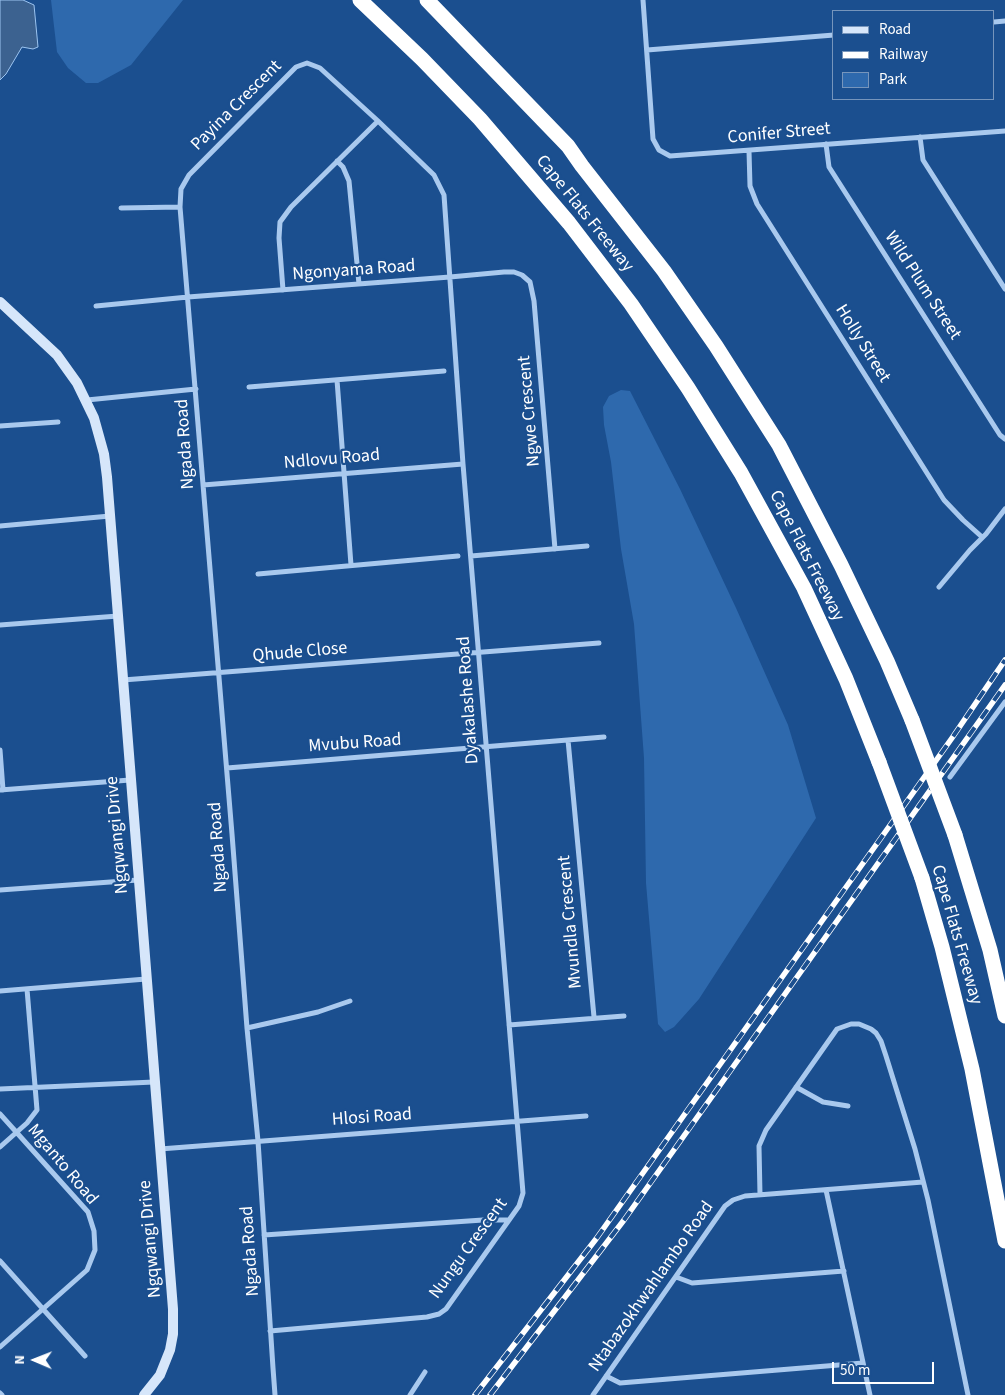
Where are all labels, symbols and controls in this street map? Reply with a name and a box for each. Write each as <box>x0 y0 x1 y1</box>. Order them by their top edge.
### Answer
legend <box>832 10 995 100</box>
text: Road <box>879 19 911 40</box>
text: Railway <box>879 44 928 65</box>
street label: Payina Crescent <box>187 56 287 156</box>
text: Park <box>879 69 907 90</box>
street label: Conifer Street <box>727 119 831 149</box>
street label: Cape Flats Freeway <box>530 151 638 277</box>
street label: Wild Plum Street <box>879 228 965 344</box>
street label: Ngonyama Road <box>292 256 416 286</box>
street label: Holly Street <box>830 301 894 387</box>
street label: Ngwe Crescent <box>514 354 546 468</box>
street label: Ngada Road <box>172 398 200 490</box>
street label: Ndlovu Road <box>283 445 381 475</box>
street label: Cape Flats Freeway <box>764 487 848 625</box>
street label: Dyakalashe Road <box>454 635 484 765</box>
street label: Qhude Close <box>252 638 348 668</box>
street label: Mvubu Road <box>308 730 402 758</box>
street label: Ngqwangi Drive <box>102 775 134 895</box>
street label: Ngada Road <box>205 801 233 893</box>
street label: Mvundla Crescent <box>554 854 588 990</box>
street label: Cape Flats Freeway <box>926 863 986 1007</box>
street label: Hlosi Road <box>331 1104 413 1132</box>
street label: Mganto Road <box>22 1120 102 1210</box>
street label: Ngqwangi Drive <box>135 1179 167 1299</box>
street label: Nungu Crescent <box>425 1194 513 1304</box>
street label: Ntabazokhwahlambo Road <box>585 1198 719 1376</box>
street label: Ngada Road <box>237 1205 265 1297</box>
north arrow <box>10 1335 60 1385</box>
scale bar <box>835 1352 938 1384</box>
text: N <box>10 1355 30 1365</box>
text: 50 m <box>840 1360 870 1381</box>

